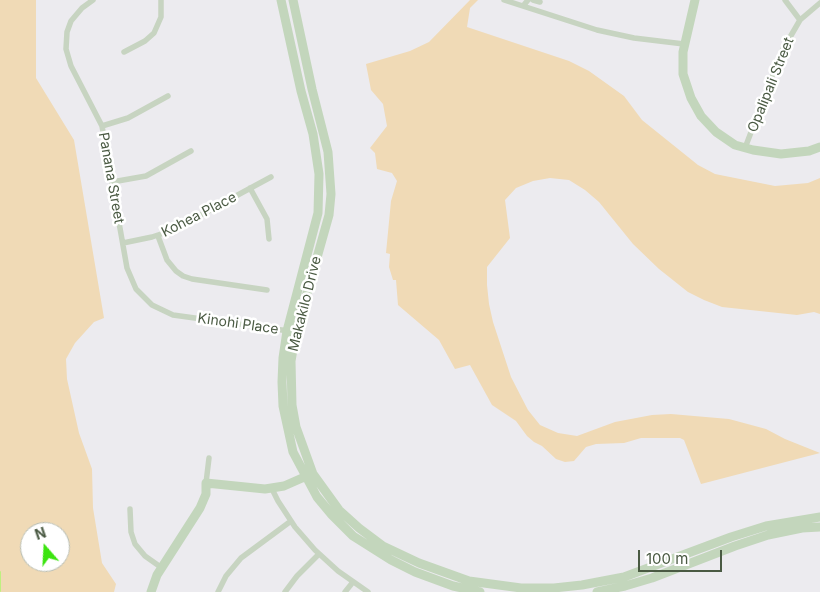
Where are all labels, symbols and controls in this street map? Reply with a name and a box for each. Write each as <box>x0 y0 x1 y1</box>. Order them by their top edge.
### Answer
street label: Opalipali Street <box>744 35 798 135</box>
street label: Panana Street <box>95 131 127 225</box>
street label: Kohea Place <box>159 189 239 241</box>
street label: Makakilo Drive <box>285 255 325 353</box>
street label: Kinohi Place <box>196 310 280 338</box>
north arrow <box>20 522 70 572</box>
text: N <box>32 524 48 543</box>
scale bar <box>640 540 724 572</box>
text: 100 m <box>646 549 688 568</box>

